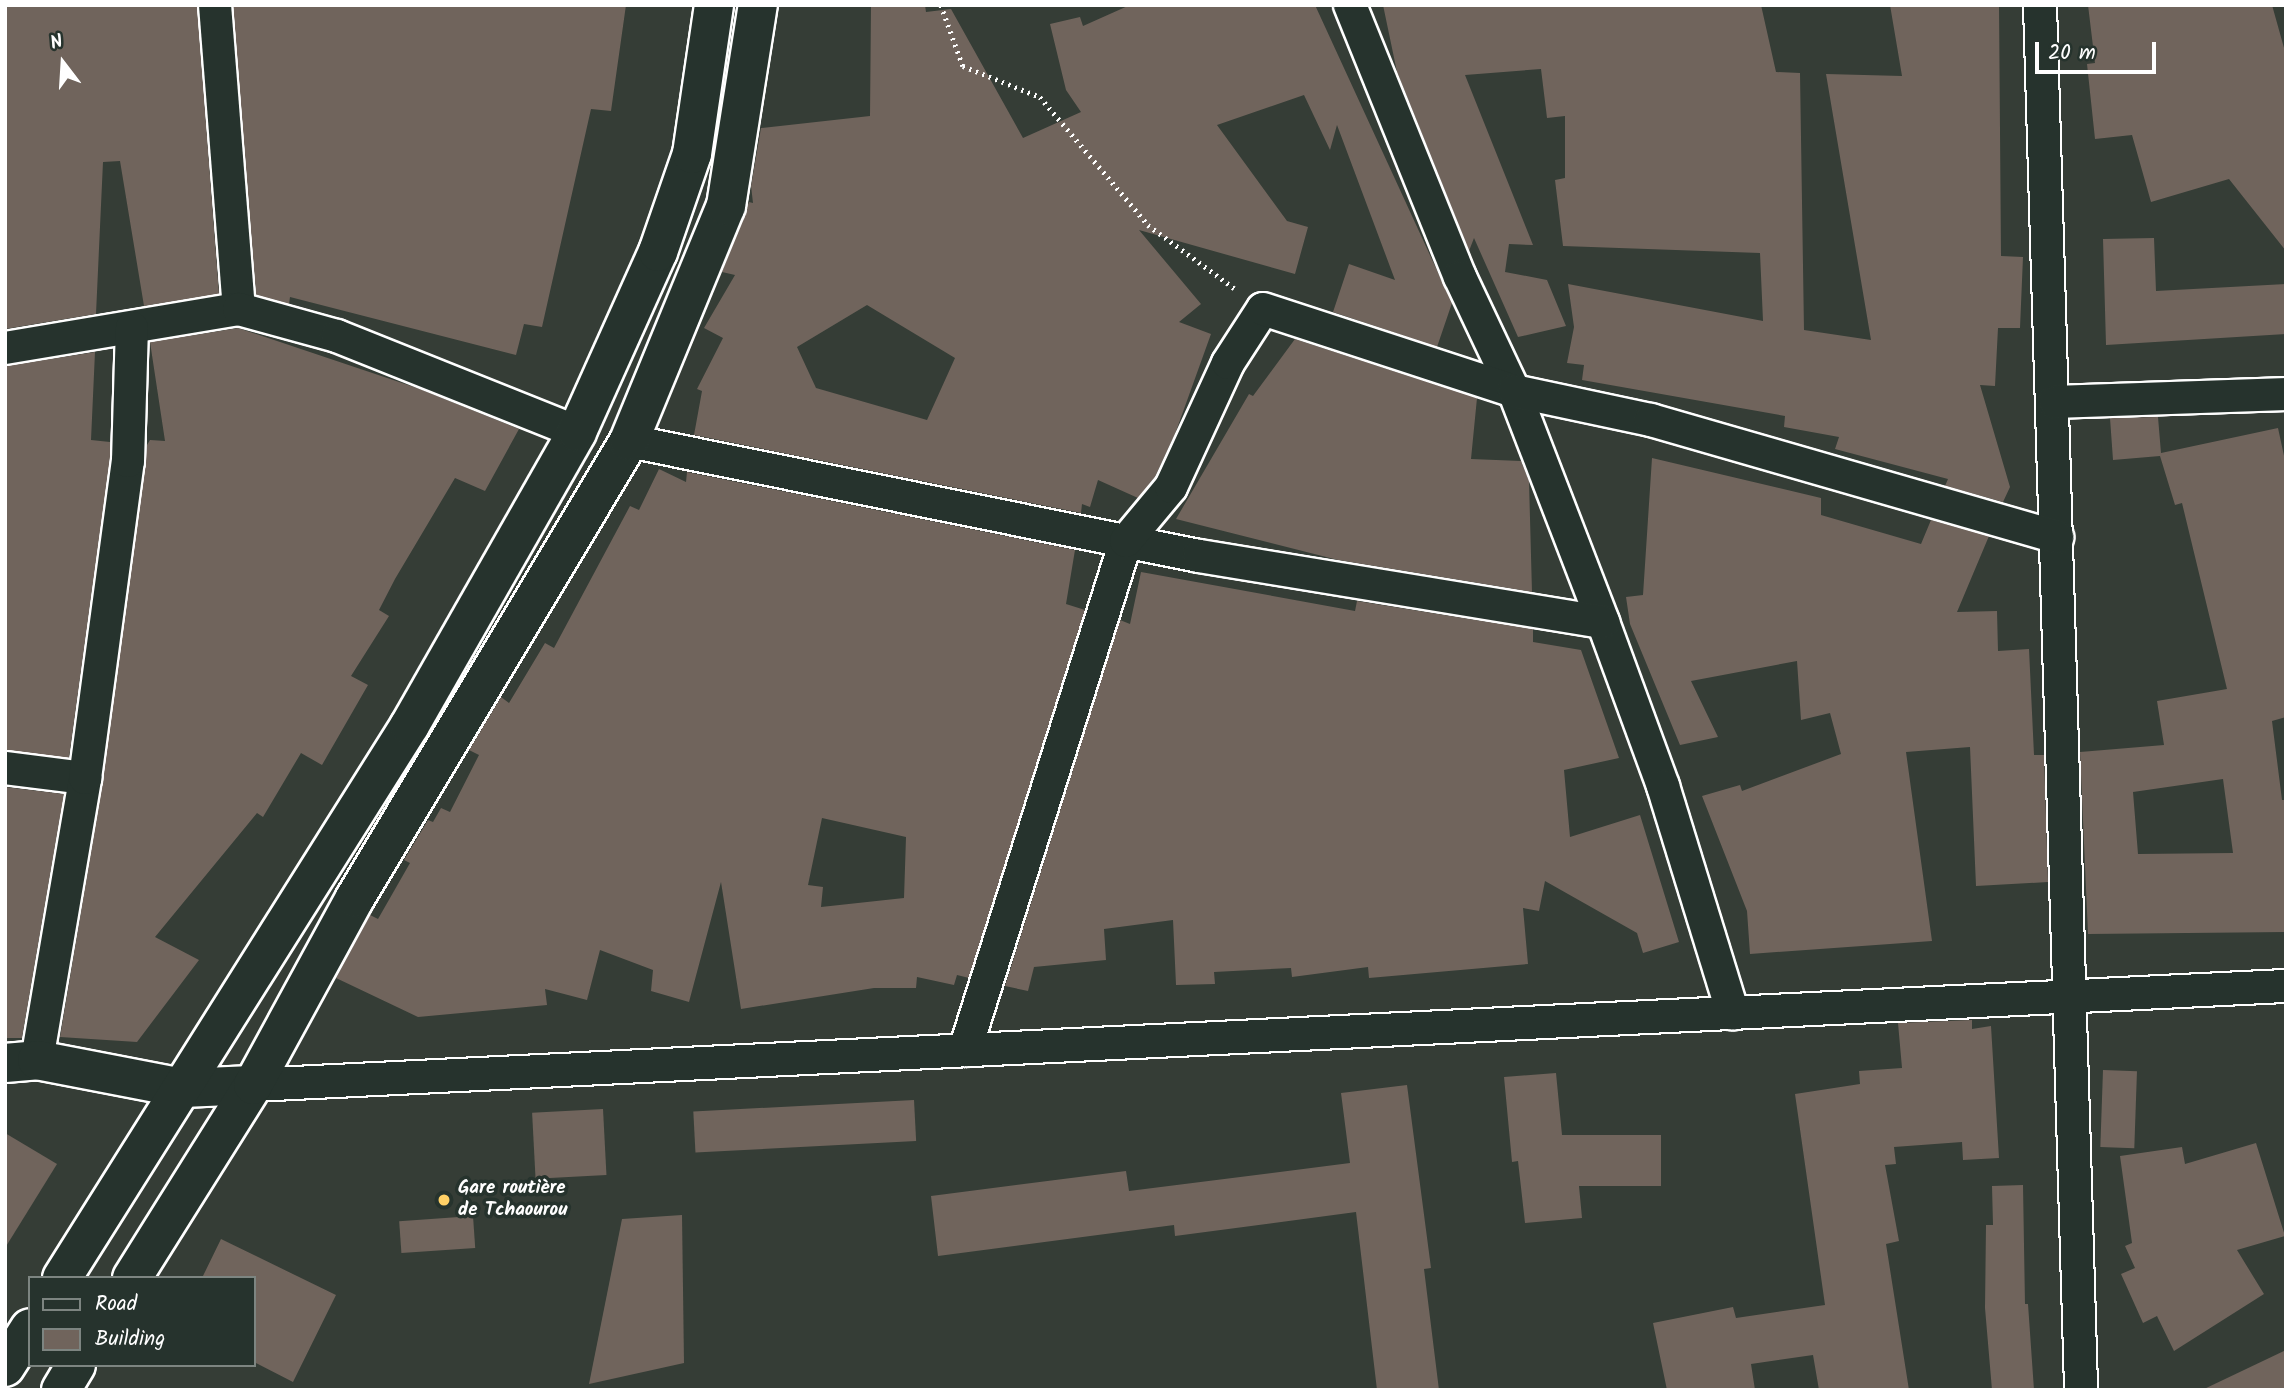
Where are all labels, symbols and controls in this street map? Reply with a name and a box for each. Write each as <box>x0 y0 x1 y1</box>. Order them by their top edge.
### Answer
text: N <box>47 27 67 59</box>
north arrow <box>28 28 98 98</box>
scale bar <box>2039 28 2160 72</box>
text: 20 m <box>2048 37 2096 70</box>
place label: Gare routière de Tchaourou <box>458 1178 568 1222</box>
marker: Gare routière de Tchaourou <box>436 1192 452 1208</box>
legend <box>28 1276 256 1367</box>
text: Road <box>95 1288 137 1321</box>
text: Building <box>95 1323 165 1356</box>

